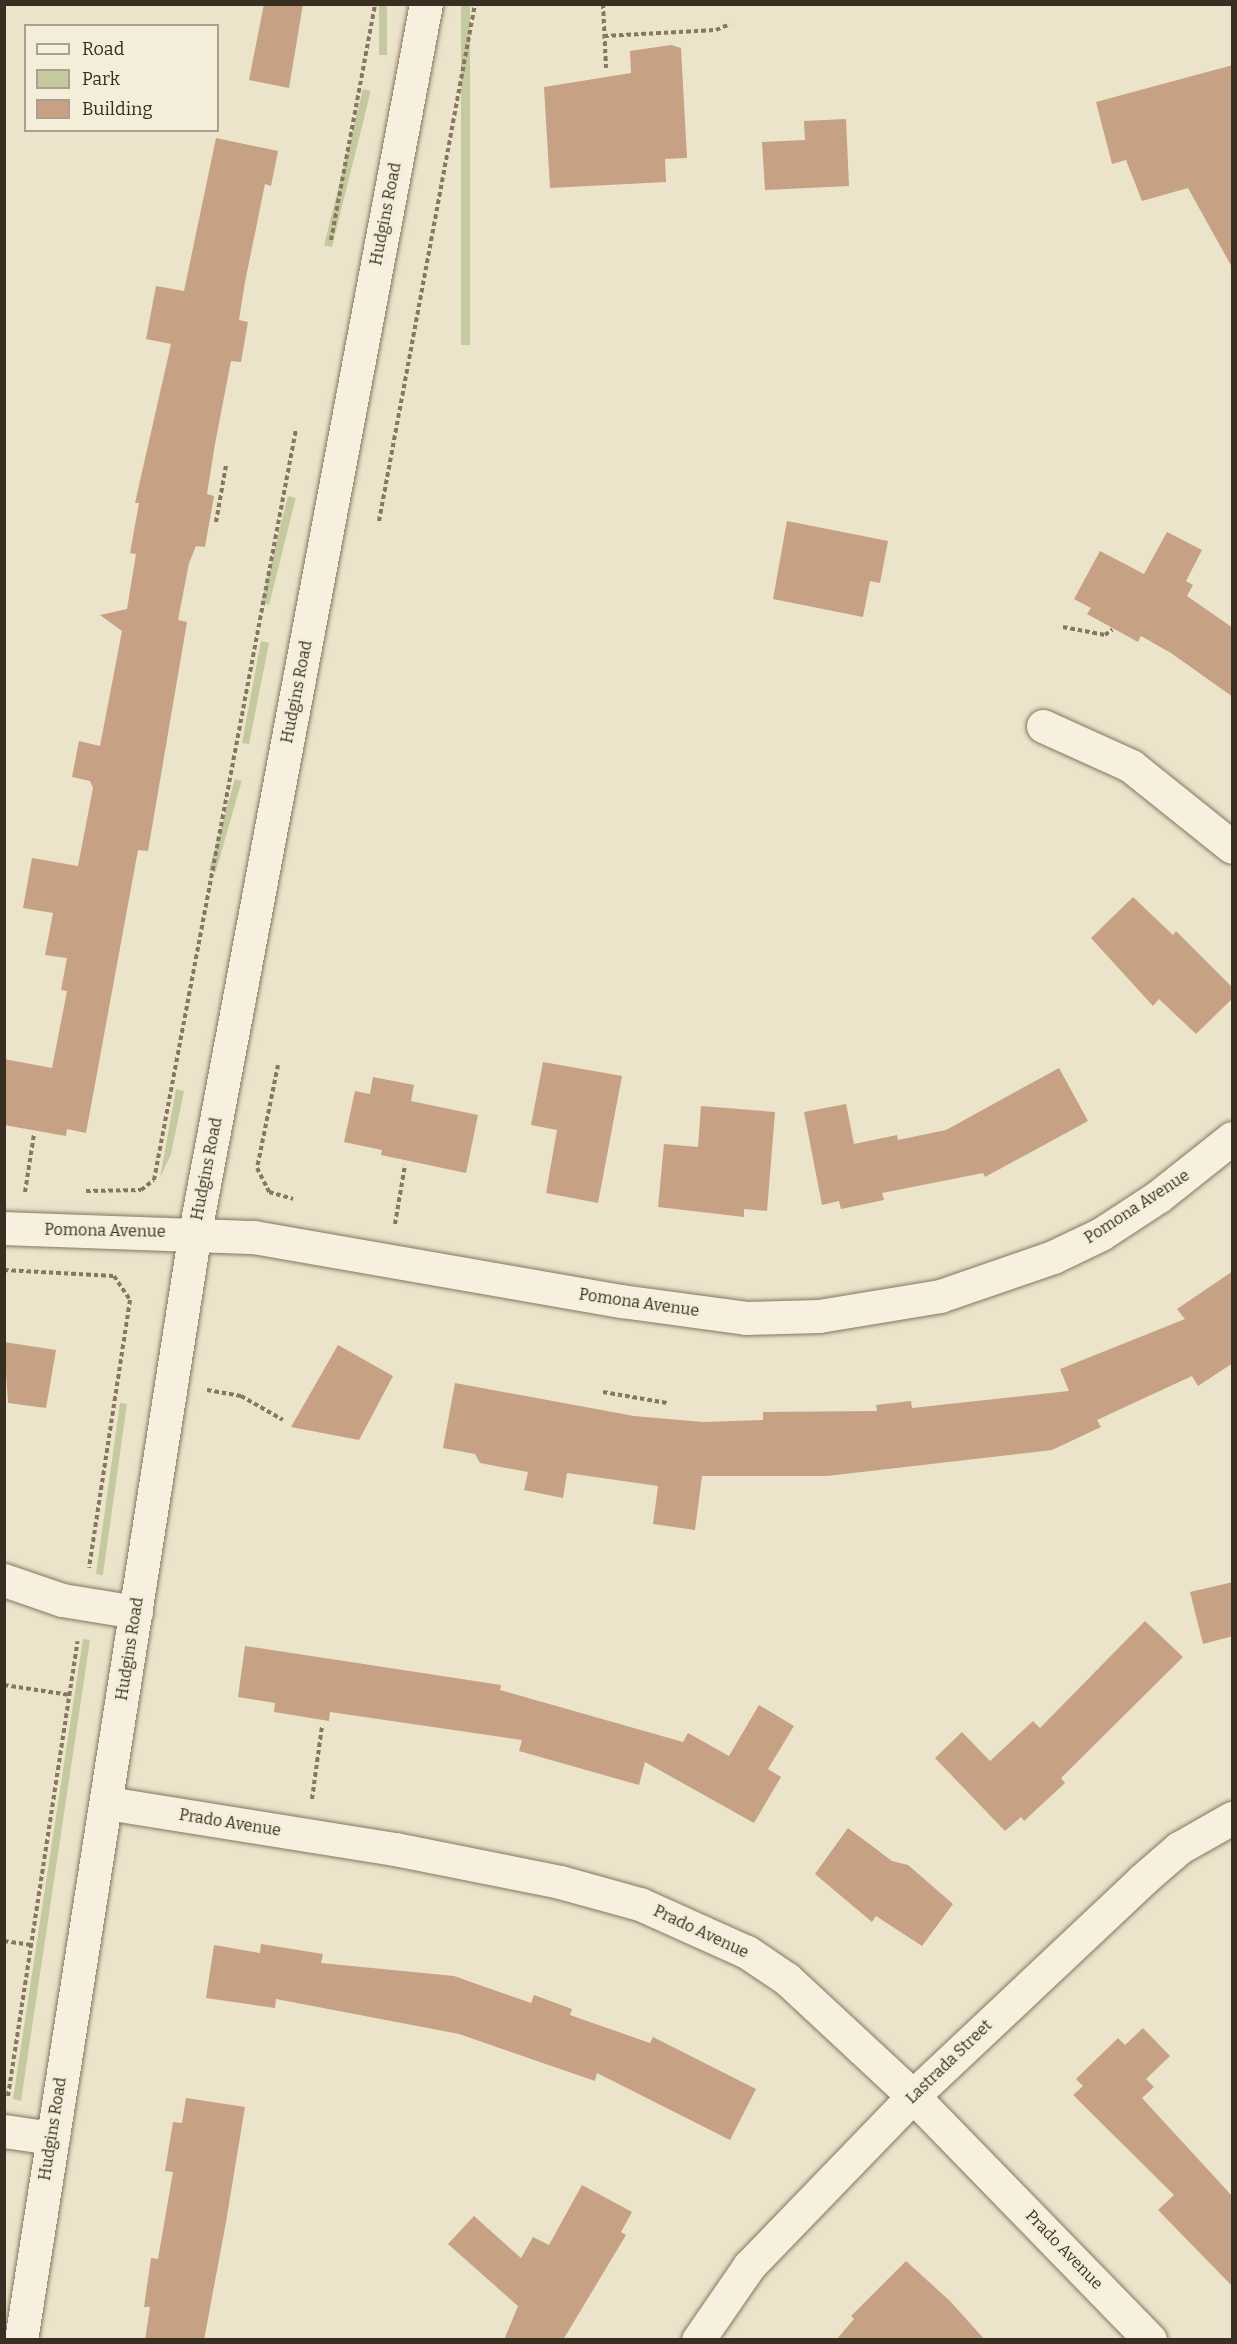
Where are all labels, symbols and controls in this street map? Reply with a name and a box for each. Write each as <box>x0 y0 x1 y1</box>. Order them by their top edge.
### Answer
legend <box>24 24 219 132</box>
text: Road <box>82 38 124 60</box>
text: Park <box>82 68 120 90</box>
text: Building <box>82 98 153 120</box>
street label: Hudgins Road <box>367 161 405 267</box>
street label: Hudgins Road <box>278 639 316 745</box>
street label: Hudgins Road <box>188 1116 226 1222</box>
street label: Pomona Avenue <box>1081 1166 1193 1248</box>
street label: Pomona Avenue <box>44 1220 166 1242</box>
street label: Pomona Avenue <box>578 1285 700 1321</box>
street label: Hudgins Road <box>112 1596 148 1702</box>
street label: Prado Avenue <box>178 1805 282 1841</box>
street label: Prado Avenue <box>650 1902 752 1962</box>
street label: Lastrada Street <box>902 2016 996 2108</box>
street label: Hudgins Road <box>35 2076 71 2182</box>
street label: Prado Avenue <box>1021 2206 1107 2294</box>

